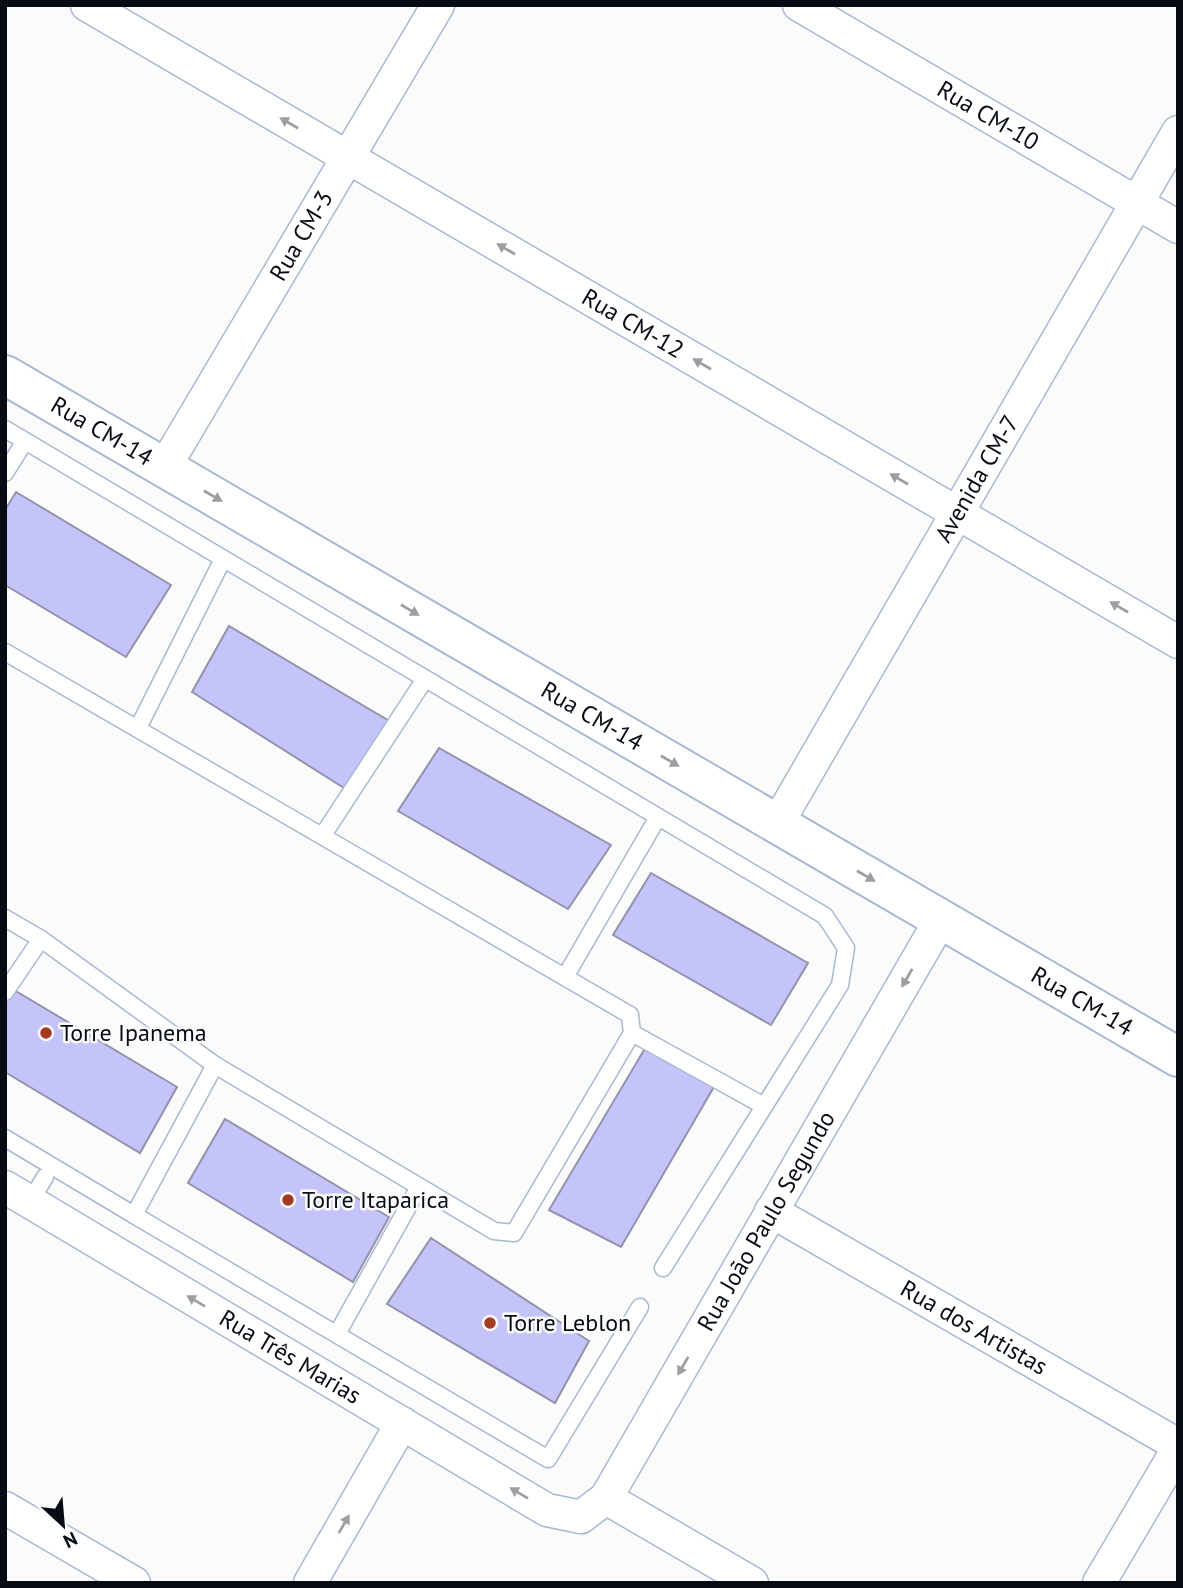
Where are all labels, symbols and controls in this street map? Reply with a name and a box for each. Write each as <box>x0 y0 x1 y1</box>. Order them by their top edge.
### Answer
street label: Rua CM-10 <box>932 73 1045 157</box>
one-way arrow <box>279 117 298 129</box>
street label: Rua CM-3 <box>262 185 340 286</box>
one-way arrow <box>496 243 515 256</box>
street label: Rua CM-12 <box>576 281 690 365</box>
one-way arrow <box>693 358 712 370</box>
street label: Rua CM-14 <box>46 389 159 473</box>
street label: Avenida CM-7 <box>928 409 1026 548</box>
one-way arrow <box>889 473 908 485</box>
one-way arrow <box>203 490 222 502</box>
one-way arrow <box>1109 601 1128 613</box>
one-way arrow <box>400 604 419 616</box>
street label: Rua CM-14 <box>536 674 649 758</box>
one-way arrow <box>660 755 679 767</box>
one-way arrow <box>857 870 876 882</box>
street label: Rua CM-14 <box>1026 959 1139 1043</box>
one-way arrow <box>901 968 913 988</box>
place label: Torre Ipanema <box>60 1017 207 1048</box>
marker: Torre Ipanema <box>38 1025 54 1041</box>
street label: Rua João Paulo Segundo <box>690 1105 842 1337</box>
place label: Torre Itaparica <box>302 1184 449 1215</box>
marker: Torre Itaparica <box>280 1192 296 1208</box>
street label: Rua dos Artistas <box>895 1273 1053 1382</box>
one-way arrow <box>187 1294 206 1307</box>
street label: Rua Três Marias <box>214 1302 367 1411</box>
place label: Torre Leblon <box>504 1307 631 1338</box>
marker: Torre Leblon <box>482 1315 498 1331</box>
one-way arrow <box>677 1356 689 1375</box>
one-way arrow <box>509 1487 528 1499</box>
north arrow <box>28 1490 98 1560</box>
one-way arrow <box>338 1514 350 1533</box>
text: N <box>60 1527 81 1554</box>

